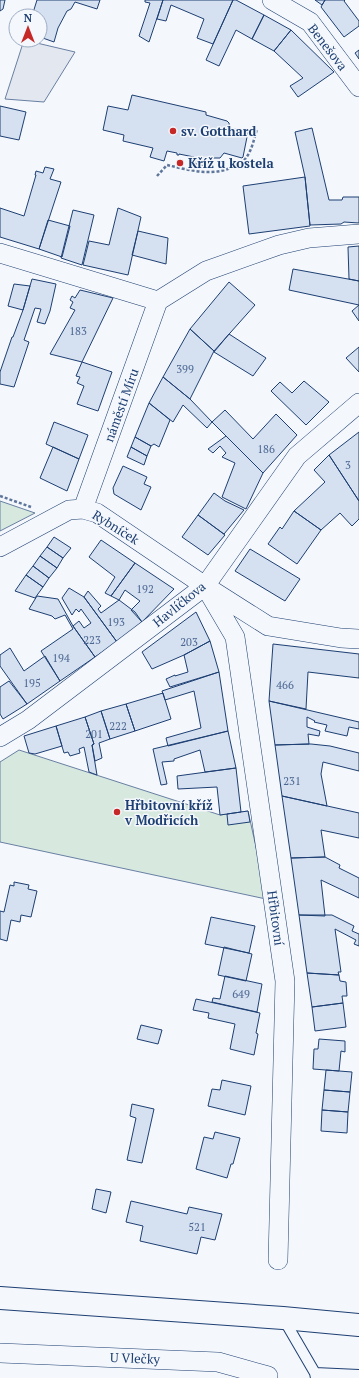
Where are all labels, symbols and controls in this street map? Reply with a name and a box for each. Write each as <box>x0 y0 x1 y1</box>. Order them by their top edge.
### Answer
north arrow <box>8 8 48 48</box>
text: N <box>24 11 33 25</box>
street label: Benešova <box>304 20 352 74</box>
place label: sv. Gotthard <box>181 122 256 140</box>
marker: sv. Gotthard <box>168 126 178 136</box>
place label: Kříž u kostela <box>188 154 274 172</box>
marker: Kříž u kostela <box>175 158 185 168</box>
house number: 183 <box>69 324 87 338</box>
house number: 399 <box>176 362 194 376</box>
street label: náměstí Míru <box>99 365 143 444</box>
house number: 186 <box>257 442 275 456</box>
house number: 3 <box>345 458 351 472</box>
street label: Rybníček <box>89 506 143 549</box>
street label: Havlíčkova <box>149 577 210 631</box>
house number: 192 <box>136 582 154 596</box>
house number: 193 <box>107 615 125 629</box>
house number: 223 <box>83 633 101 647</box>
house number: 203 <box>180 635 198 649</box>
house number: 194 <box>52 651 70 665</box>
house number: 195 <box>23 676 41 690</box>
house number: 466 <box>276 678 294 692</box>
house number: 222 <box>109 719 127 733</box>
house number: 201 <box>85 727 103 741</box>
house number: 231 <box>283 774 301 788</box>
place label: Hřbitovní kříž v Modřicích <box>124 796 213 829</box>
marker: Hřbitovní kříž v Modřicích <box>112 807 122 817</box>
street label: Hřbitovní <box>263 889 289 947</box>
house number: 649 <box>232 987 250 1001</box>
house number: 521 <box>188 1220 206 1234</box>
street label: U Vlečky <box>110 1348 161 1368</box>

